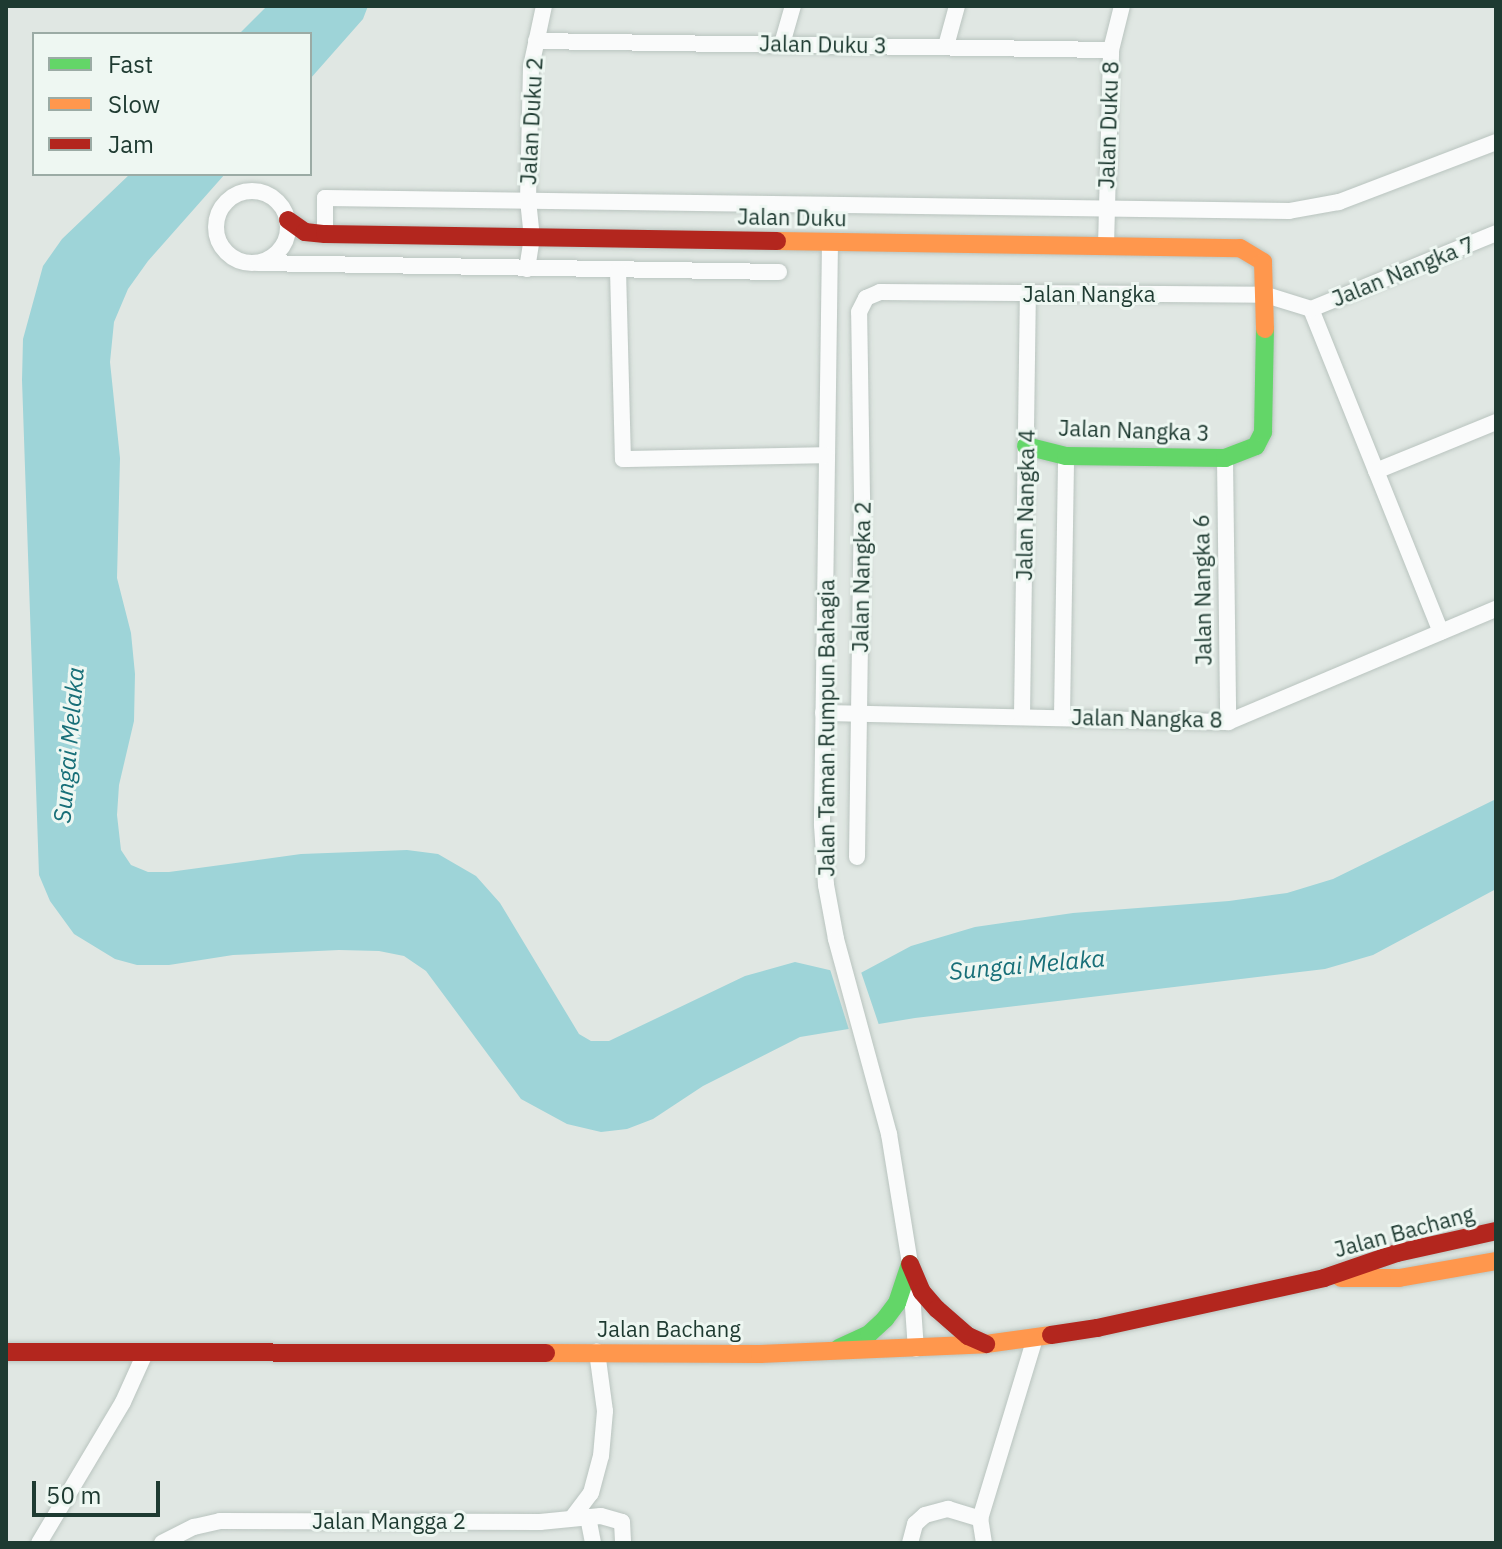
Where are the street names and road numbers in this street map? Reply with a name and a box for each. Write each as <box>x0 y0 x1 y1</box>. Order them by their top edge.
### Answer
street label: Jalan Duku 3 <box>759 30 887 58</box>
street label: Jalan Duku 2 <box>514 56 548 186</box>
street label: Jalan Duku 8 <box>1093 61 1123 189</box>
street label: Jalan Duku <box>737 203 847 231</box>
street label: Jalan Nangka 7 <box>1328 230 1478 312</box>
street label: Jalan Nangka <box>1022 281 1156 307</box>
street label: Jalan Nangka 3 <box>1058 414 1210 446</box>
street label: Jalan Nangka 4 <box>1010 429 1040 581</box>
street label: Jalan Nangka 2 <box>846 501 876 653</box>
street label: Jalan Nangka 6 <box>1187 514 1217 666</box>
street label: Jalan Taman Rumpun Bahagia <box>813 579 839 877</box>
street label: Jalan Nangka 8 <box>1071 703 1223 733</box>
street label: Jalan Bachang <box>1331 1200 1477 1262</box>
street label: Jalan Bachang <box>597 1316 741 1342</box>
street label: Jalan Mangga 2 <box>312 1508 466 1534</box>

